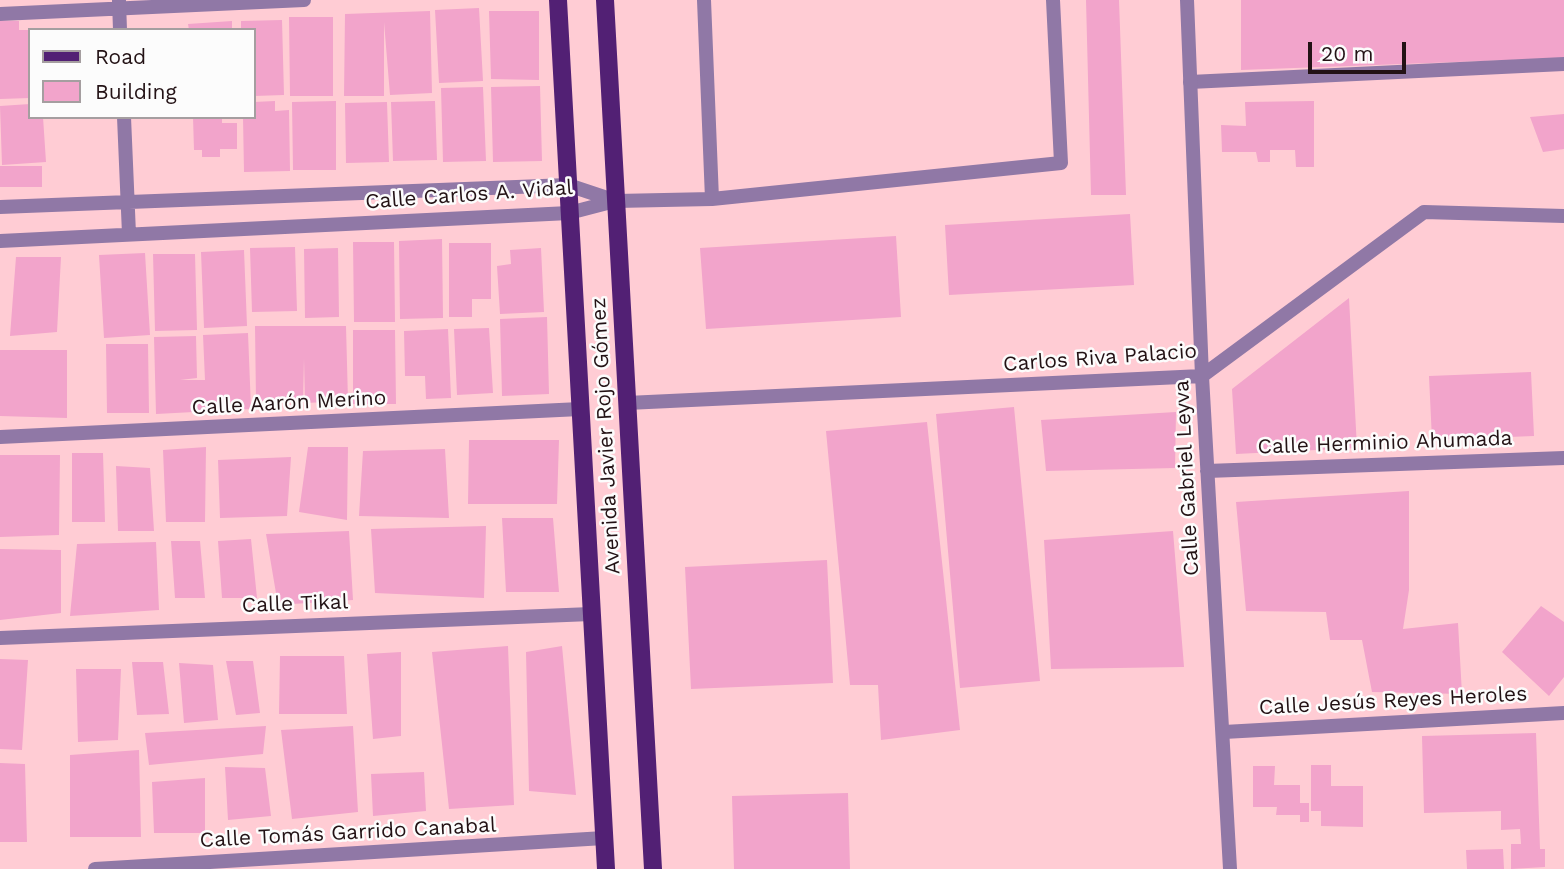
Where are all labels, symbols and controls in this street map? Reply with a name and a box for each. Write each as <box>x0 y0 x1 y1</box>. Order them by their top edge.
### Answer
legend <box>28 28 256 119</box>
scale bar <box>1312 28 1410 72</box>
text: 20 m <box>1321 41 1373 66</box>
text: Road <box>95 44 146 69</box>
text: Building <box>95 79 177 104</box>
street label: Calle Carlos A. Vidal <box>364 175 574 215</box>
street label: Avenida Javier Rojo Gómez <box>586 297 626 575</box>
street label: Carlos Riva Palacio <box>1002 339 1198 377</box>
street label: Calle Gabriel Leyva <box>1169 380 1205 576</box>
street label: Calle Aarón Merino <box>191 385 387 421</box>
street label: Calle Herminio Ahumada <box>1257 426 1513 460</box>
street label: Calle Tikal <box>241 590 349 618</box>
street label: Calle Jesús Reyes Heroles <box>1258 681 1528 721</box>
street label: Calle Tomás Garrido Canabal <box>199 813 497 853</box>

